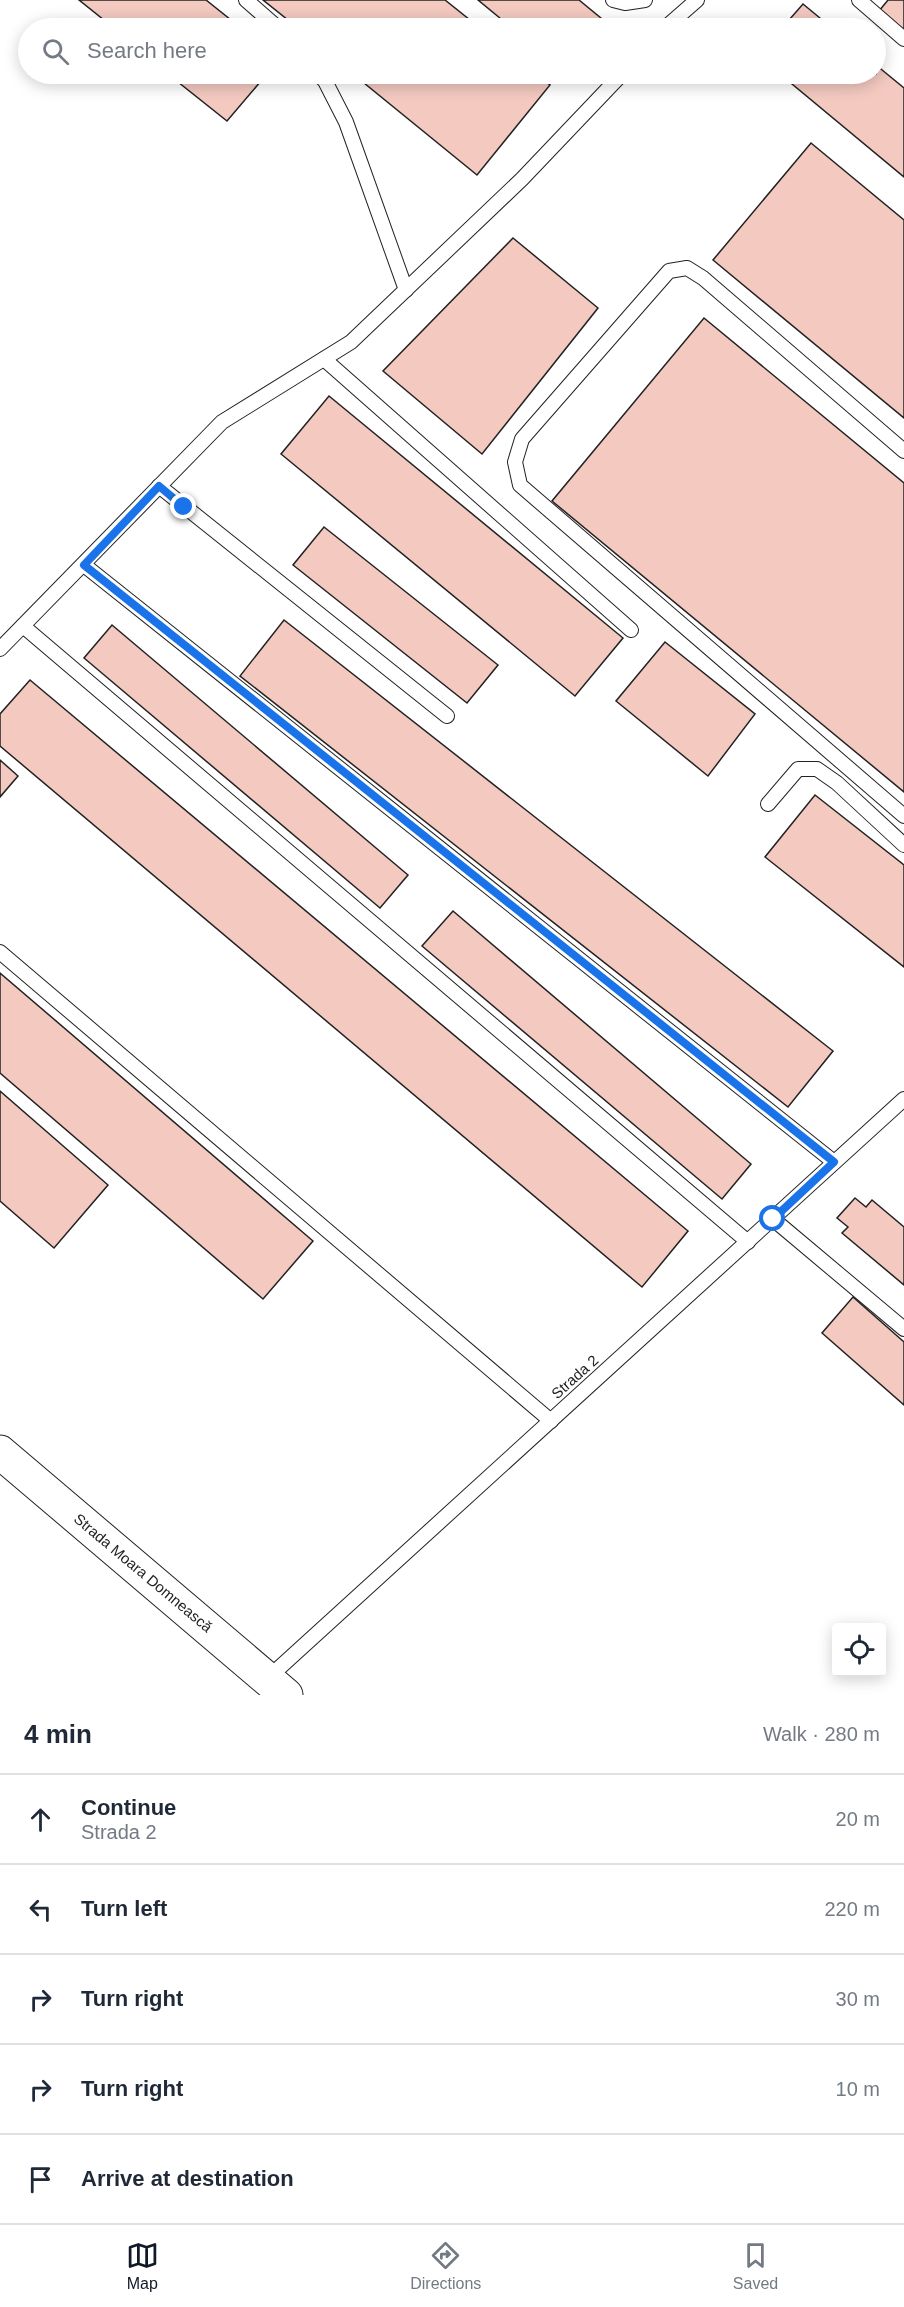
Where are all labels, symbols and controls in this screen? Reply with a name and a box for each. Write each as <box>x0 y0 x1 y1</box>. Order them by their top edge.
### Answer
search box <box>18 18 886 84</box>
icon: search <box>39 35 72 68</box>
text: Search here <box>87 38 207 63</box>
route end <box>170 493 196 519</box>
route start <box>759 1205 785 1231</box>
street label: Strada 2 <box>548 1351 601 1402</box>
street label: Strada Moara Domnească <box>71 1510 216 1636</box>
map controls <box>832 1623 886 1677</box>
button: locate <box>832 1623 886 1677</box>
text: 4 min <box>24 1719 92 1749</box>
text: Walk · 280 m <box>763 1723 880 1745</box>
text: Continue <box>81 1795 176 1820</box>
icon: ahead <box>24 1803 57 1836</box>
text: 20 m <box>836 1808 880 1830</box>
text: Strada 2 <box>81 1821 157 1843</box>
icon: left <box>24 1893 57 1926</box>
text: Turn left <box>81 1896 167 1921</box>
text: 220 m <box>824 1898 880 1920</box>
icon: right <box>24 1983 57 2016</box>
text: Turn right <box>81 1986 183 2011</box>
text: 30 m <box>836 1988 880 2010</box>
icon: right <box>24 2073 57 2106</box>
text: Turn right <box>81 2076 183 2101</box>
text: 10 m <box>836 2078 880 2100</box>
icon: arrive <box>24 2163 57 2196</box>
text: Arrive at destination <box>81 2166 294 2191</box>
tab: Map <box>126 2239 159 2293</box>
tab: Directions <box>410 2239 481 2293</box>
tab: Saved <box>733 2239 778 2293</box>

